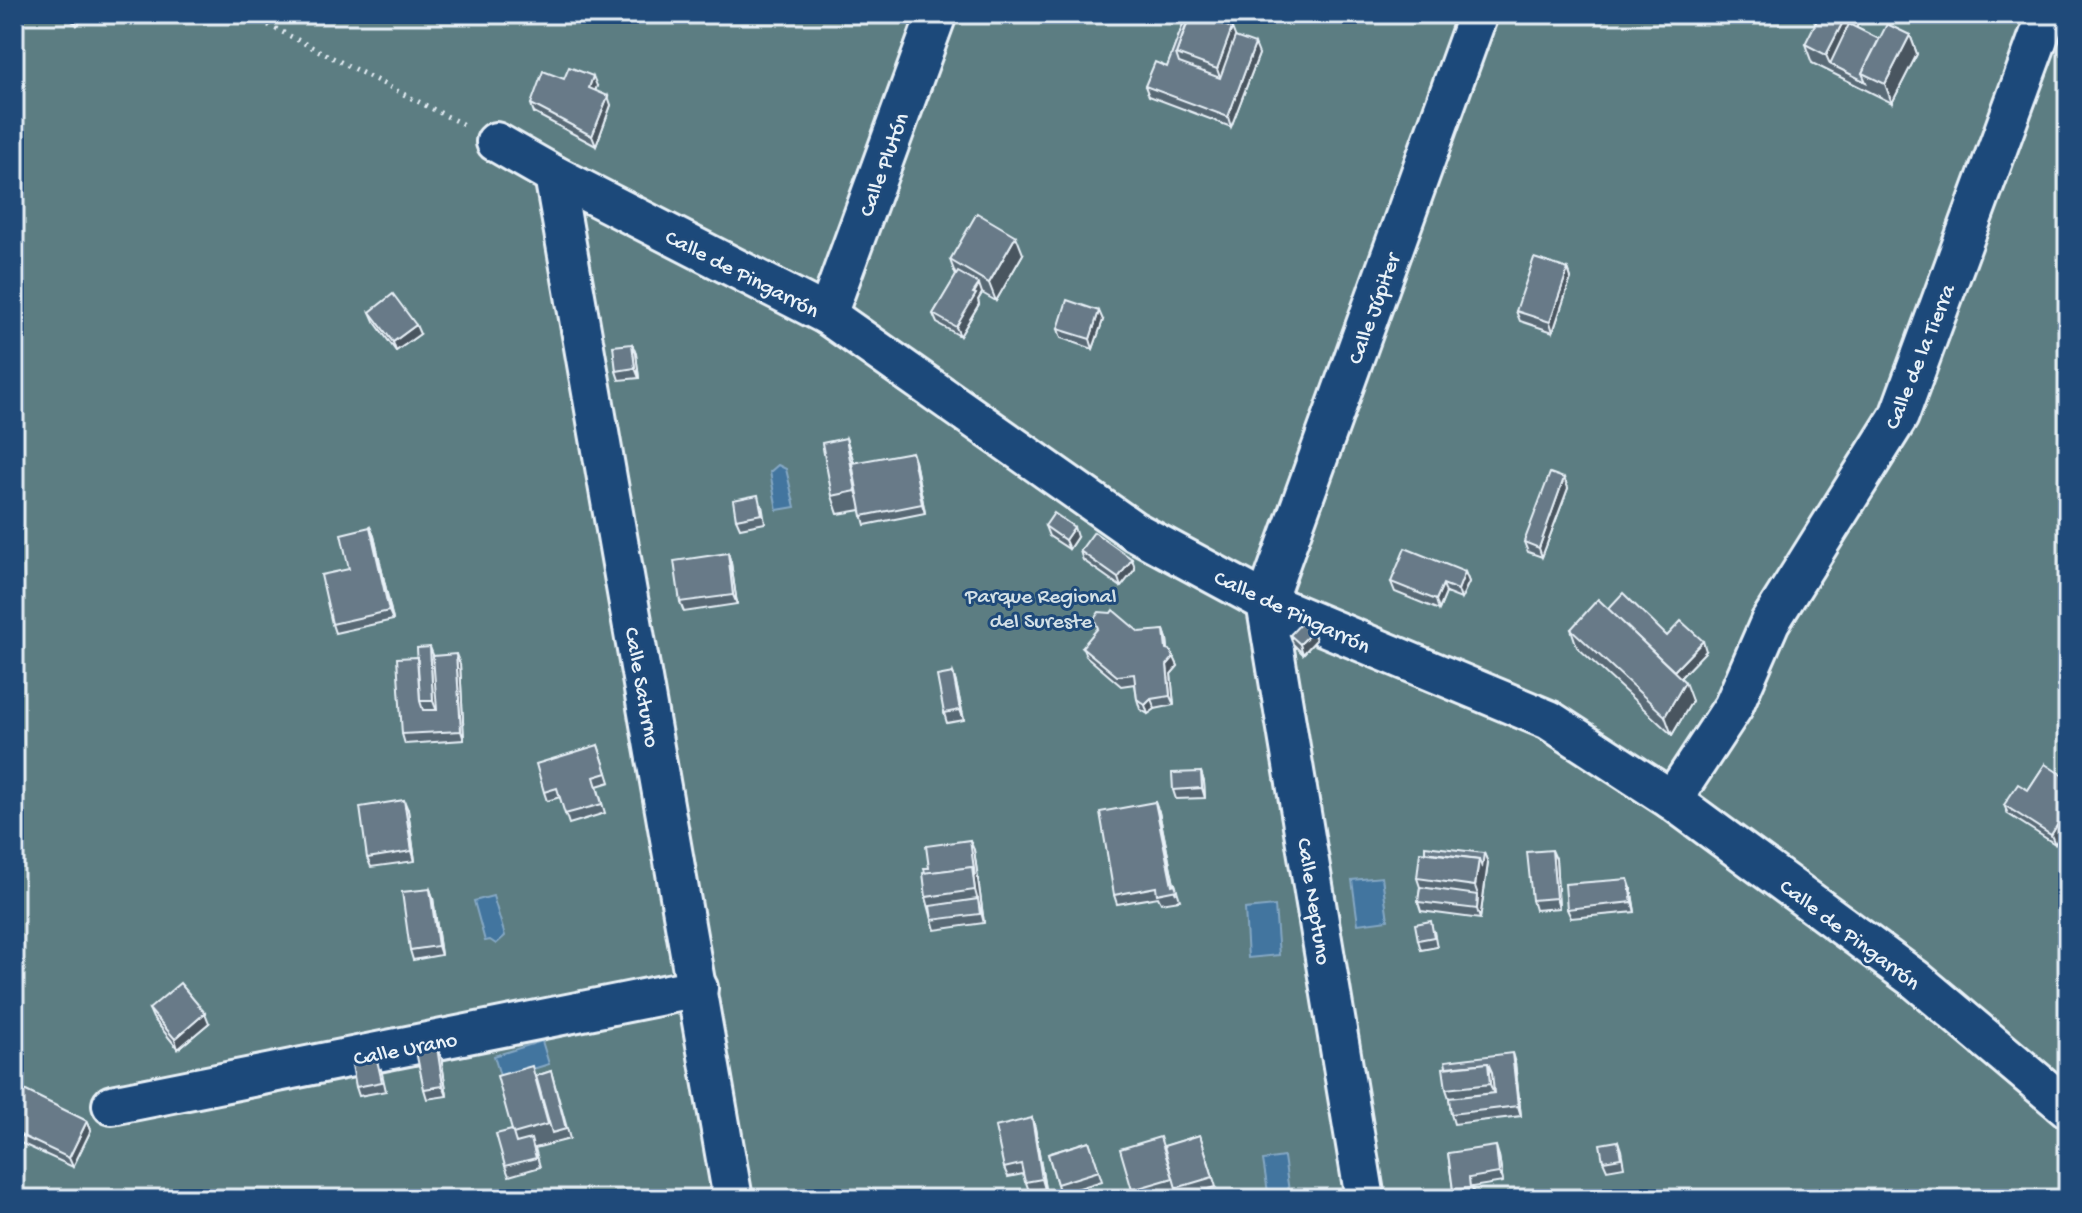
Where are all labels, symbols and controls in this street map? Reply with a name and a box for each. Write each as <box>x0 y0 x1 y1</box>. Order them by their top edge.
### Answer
street label: Calle Plutón <box>855 109 917 221</box>
street label: Calle de Pingarrón <box>660 226 823 326</box>
street label: Calle Júpiter <box>1344 248 1409 368</box>
street label: Calle de la Tierra <box>1881 280 1963 434</box>
street label: Calle de Pingarrón <box>1209 566 1374 661</box>
park label: Parque Regional del Sureste <box>964 585 1117 636</box>
street label: Calle Saturno <box>617 625 663 750</box>
street label: Calle Neptuno <box>1289 836 1335 967</box>
street label: Calle de Pingarrón <box>1773 875 1924 998</box>
street label: Calle Urano <box>352 1028 460 1074</box>

